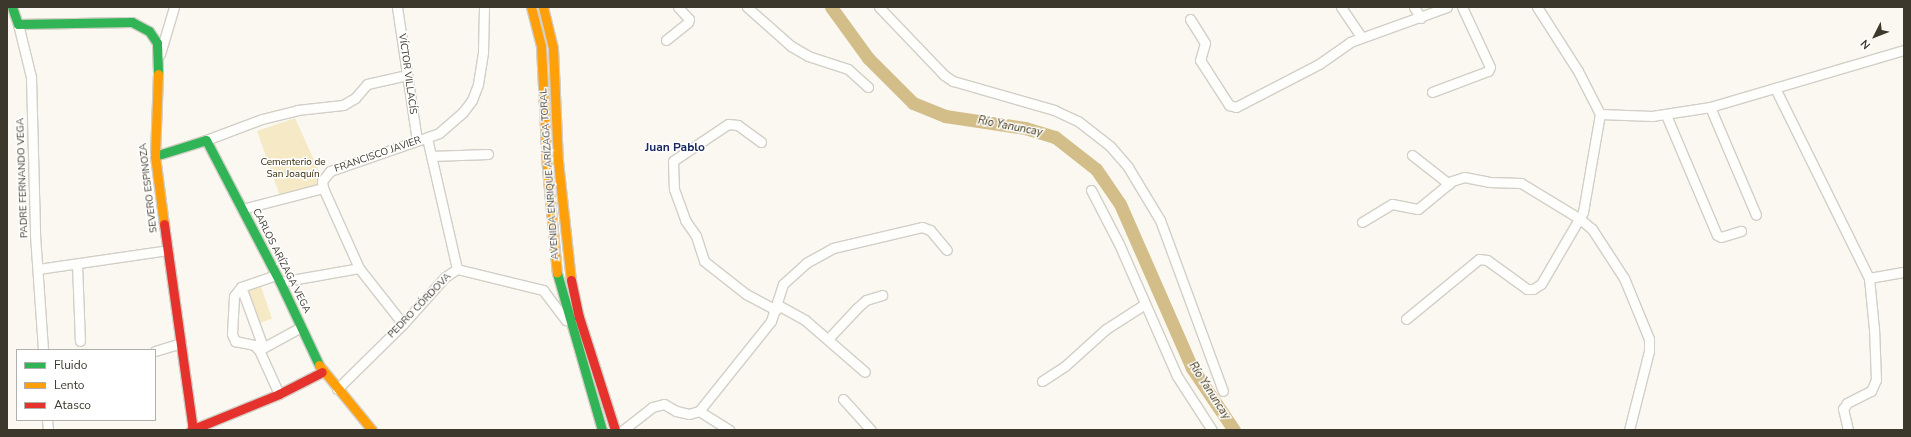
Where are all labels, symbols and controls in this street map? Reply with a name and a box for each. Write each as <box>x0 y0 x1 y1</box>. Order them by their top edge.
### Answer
north arrow <box>1855 16 1895 56</box>
street label: VÍCTOR VILLACÍS <box>395 33 419 115</box>
text: N <box>1857 36 1874 52</box>
street label: AVENIDA ENRIQUE ARÍZAGA TORAL <box>538 88 562 260</box>
water label: Río Yanuncay <box>977 114 1043 140</box>
street label: PADRE FERNANDO VEGA <box>15 118 31 238</box>
street label: FRANCISCO JAVIER <box>333 135 423 175</box>
district label: Juan Pablo <box>645 141 705 155</box>
street label: SEVERO ESPINOZA <box>138 142 160 234</box>
park label: Cementerio de San Joaquín <box>260 156 326 180</box>
street label: CARLOS ARÍZAGA VEGA <box>249 207 313 315</box>
street label: PEDRO CÓRDOVA <box>386 271 454 341</box>
legend <box>16 349 156 421</box>
text: Fluido <box>54 357 87 373</box>
water label: Río Yanuncay <box>1186 360 1232 422</box>
text: Lento <box>54 377 84 393</box>
text: Atasco <box>54 397 91 413</box>

